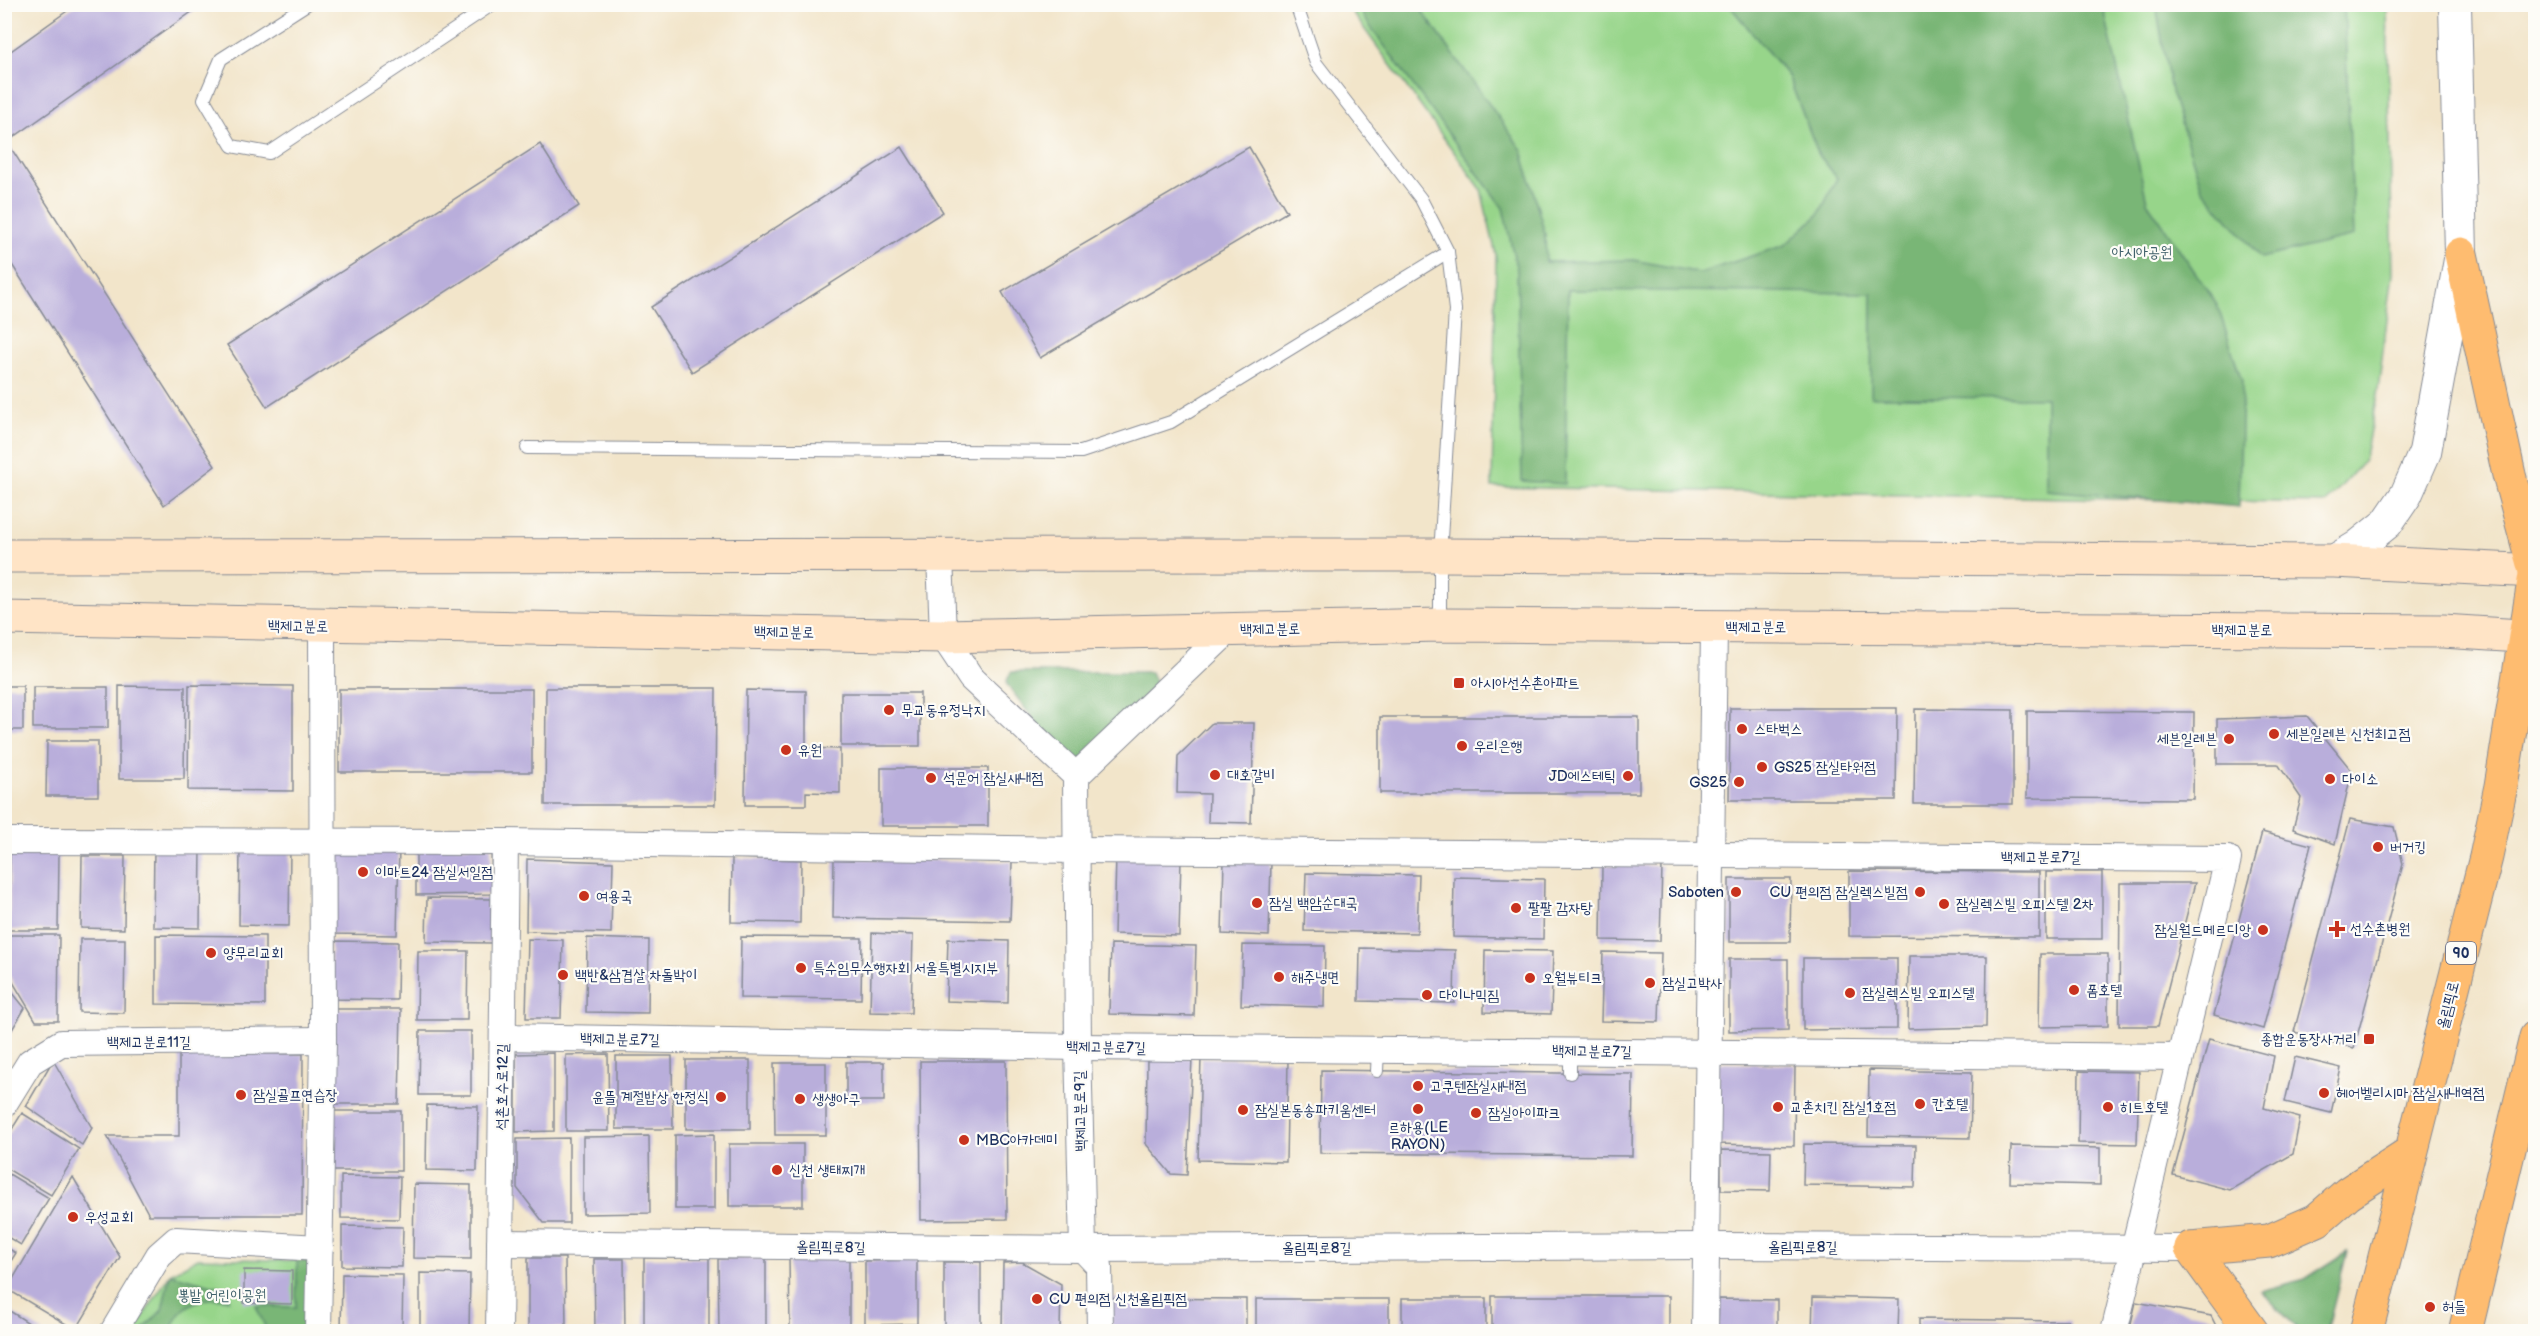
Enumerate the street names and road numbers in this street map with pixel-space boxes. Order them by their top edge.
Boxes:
street label: 백제고분로 [268,616,328,637]
street label: 백제고분로 [1726,618,1786,637]
street label: 백제고분로 [1240,619,1300,640]
street label: 백제고분로 [2212,621,2272,640]
street label: 백제고분로 [754,622,814,643]
street label: 백제고분로7길 [2001,848,2081,867]
road number: 90 [2446,942,2476,964]
street label: 올림픽로 [2433,979,2464,1031]
street label: 백제고분로7길 [580,1029,660,1050]
street label: 백제고분로11길 [107,1033,191,1052]
street label: 백제고분로7길 [1066,1037,1146,1058]
street label: 백제고분로7길 [1552,1041,1632,1062]
street label: 석촌호수로12길 [492,1043,513,1131]
street label: 백제고분로9길 [1070,1070,1091,1152]
street label: 올림픽로8길 [796,1237,866,1258]
street label: 올림픽로8길 [1768,1238,1838,1257]
street label: 올림픽로8길 [1282,1239,1352,1258]

